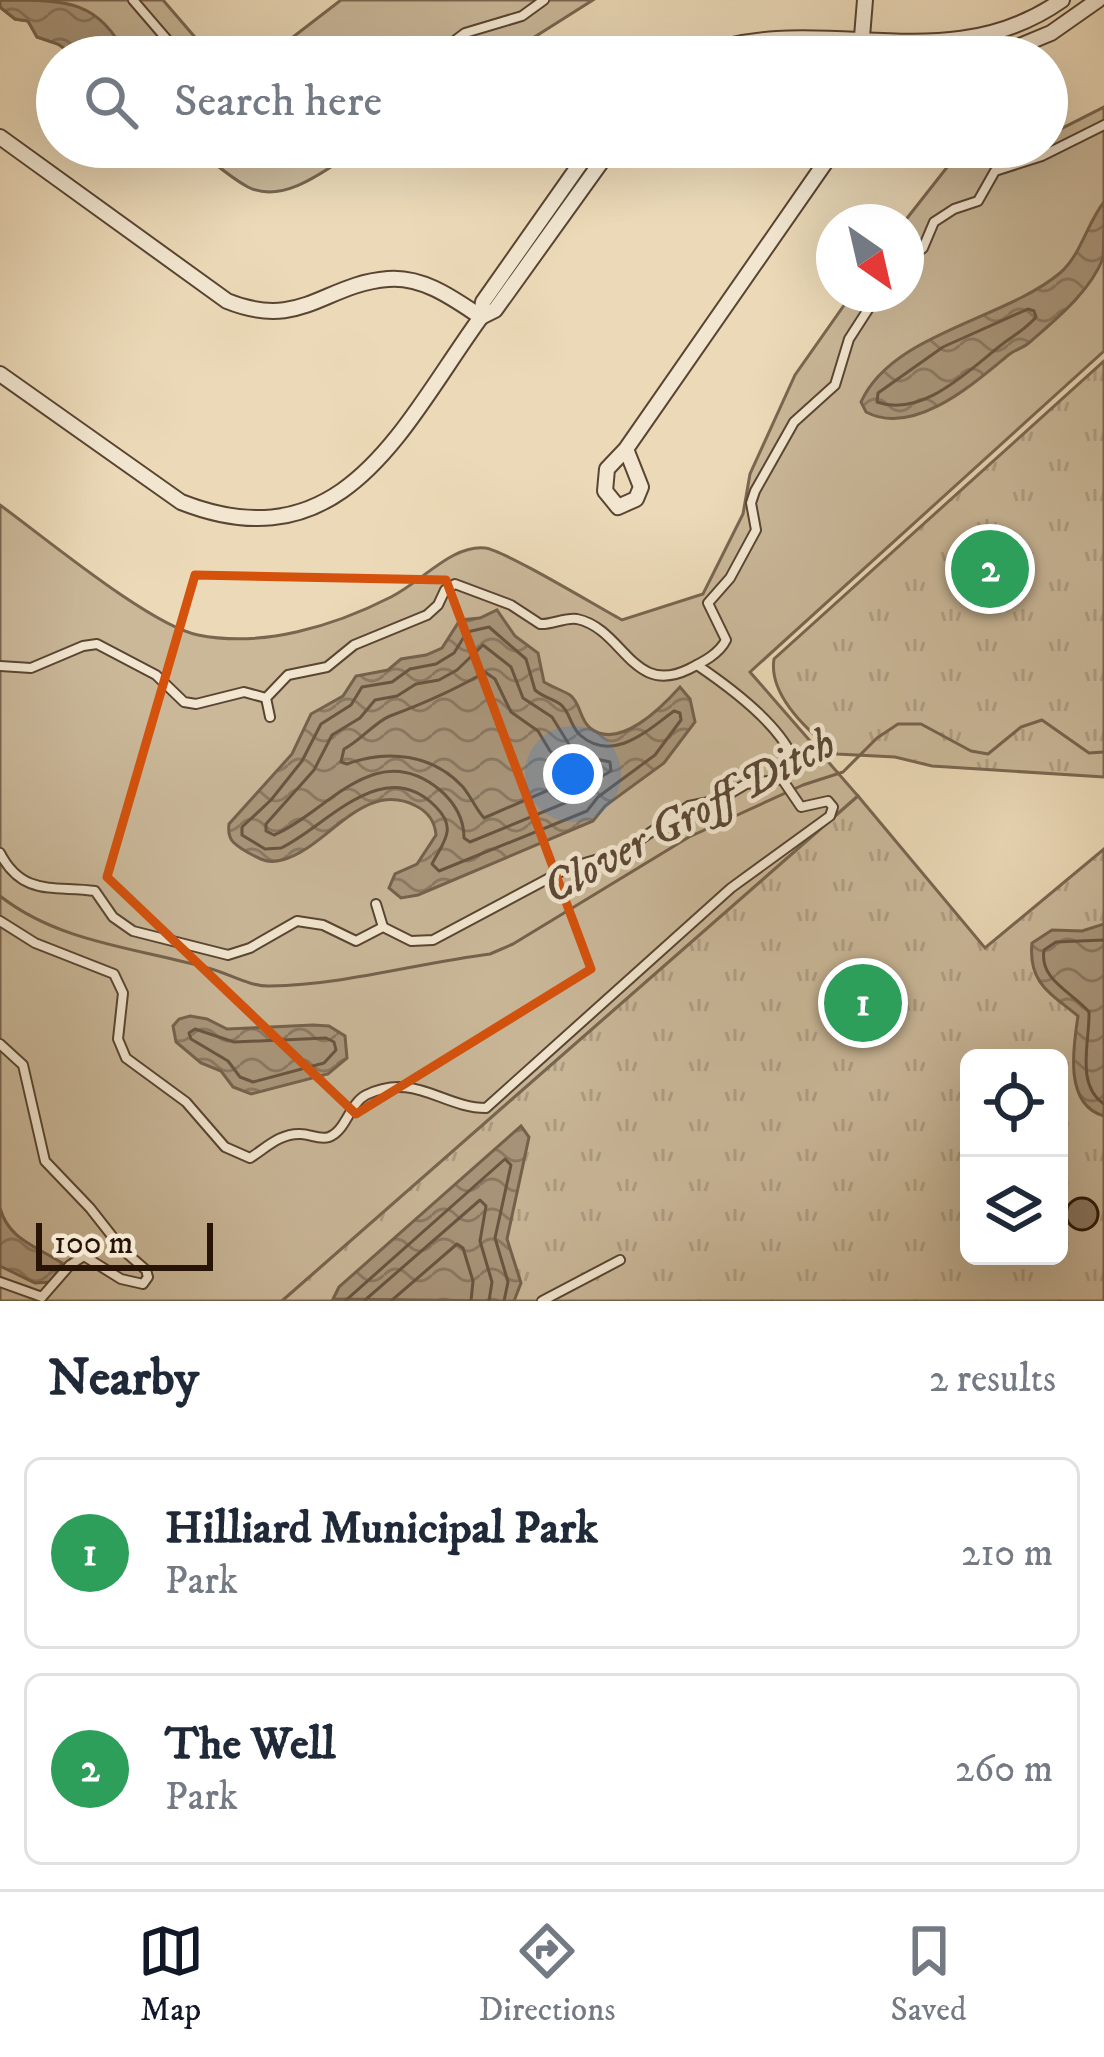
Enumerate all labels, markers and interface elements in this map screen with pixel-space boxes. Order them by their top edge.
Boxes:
search box [36,36,1068,168]
icon: search [78,69,144,135]
text: Search here [174,74,382,130]
north arrow [816,204,924,312]
pin: 2 [951,524,1029,614]
water label: Clover Groff Ditch [533,716,846,917]
your location [543,744,603,804]
pin: 1 [824,958,902,1048]
map controls [960,1049,1068,1265]
button: locate [960,1049,1068,1157]
button: layers [960,1157,1068,1265]
scale bar [36,1217,213,1270]
text: 100 m [54,1223,133,1264]
text: Nearby [48,1347,199,1411]
text: 2 results [929,1355,1056,1404]
text: Hilliard Municipal Park [165,1501,598,1557]
text: 1 [83,1529,97,1578]
text: 210 m [961,1529,1053,1578]
text: Park [165,1557,238,1606]
text: The Well [165,1717,336,1773]
text: 2 [80,1745,100,1794]
text: 260 m [955,1745,1053,1794]
text: Park [165,1773,238,1822]
tab: Map [138,1918,204,2031]
tab: Directions [479,1918,615,2031]
tab: Saved [891,1918,966,2031]

